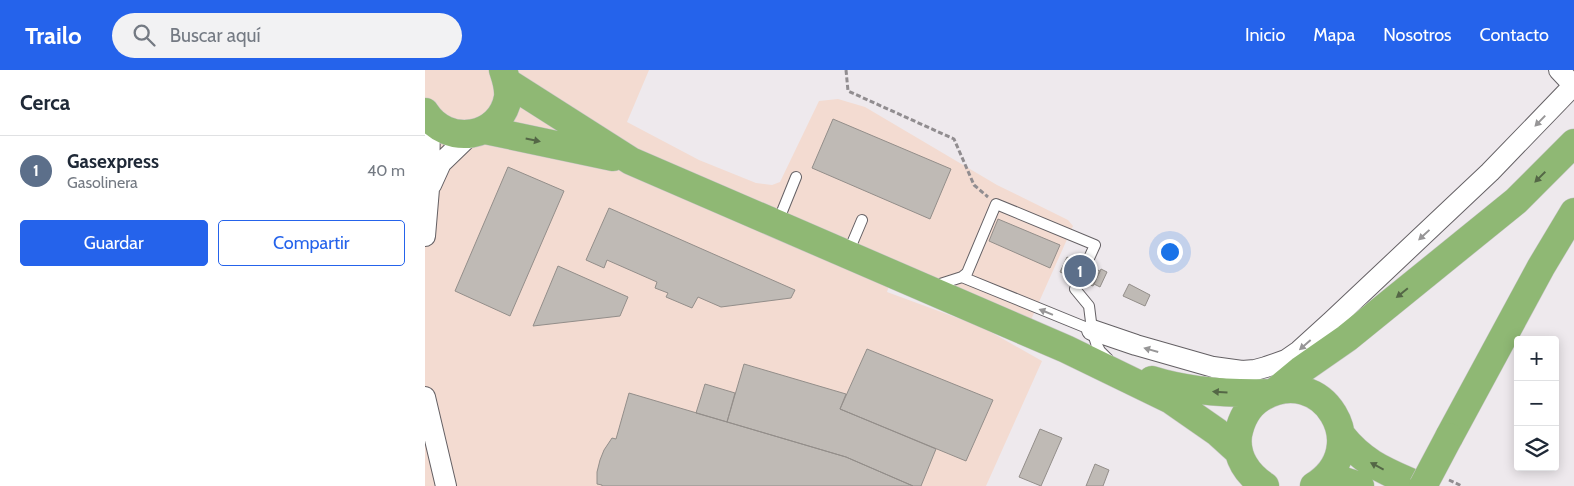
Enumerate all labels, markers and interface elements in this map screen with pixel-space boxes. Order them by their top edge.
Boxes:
search box [112,13,462,58]
text: Trailo [25,21,82,50]
icon: search [130,21,158,49]
text: Buscar aquí [170,24,260,47]
text: Inicio [1245,24,1285,46]
text: Mapa [1313,24,1355,46]
text: Nosotros [1383,24,1452,46]
text: Contacto [1480,24,1549,46]
text: Cerca [20,90,70,115]
one-way arrow [1534,115,1546,127]
one-way arrow [525,136,540,144]
text: Gasexpress [67,150,159,173]
text: 1 [33,161,39,180]
text: 40 m [367,161,405,180]
one-way arrow [1534,171,1546,183]
text: Gasolinera [67,173,138,192]
button: Guardar [20,220,208,266]
button: Compartir [218,220,405,266]
one-way arrow [1418,229,1430,241]
your location [1157,239,1183,265]
pin: 1 [1064,252,1096,290]
one-way arrow [1396,288,1409,299]
one-way arrow [1039,308,1053,316]
map controls [1514,336,1559,471]
button: + [1514,336,1559,381]
one-way arrow [1298,340,1311,351]
one-way arrow [1144,346,1159,354]
button: − [1514,381,1559,426]
one-way arrow [1212,388,1228,396]
button: layers [1514,426,1559,471]
one-way arrow [1369,462,1384,470]

